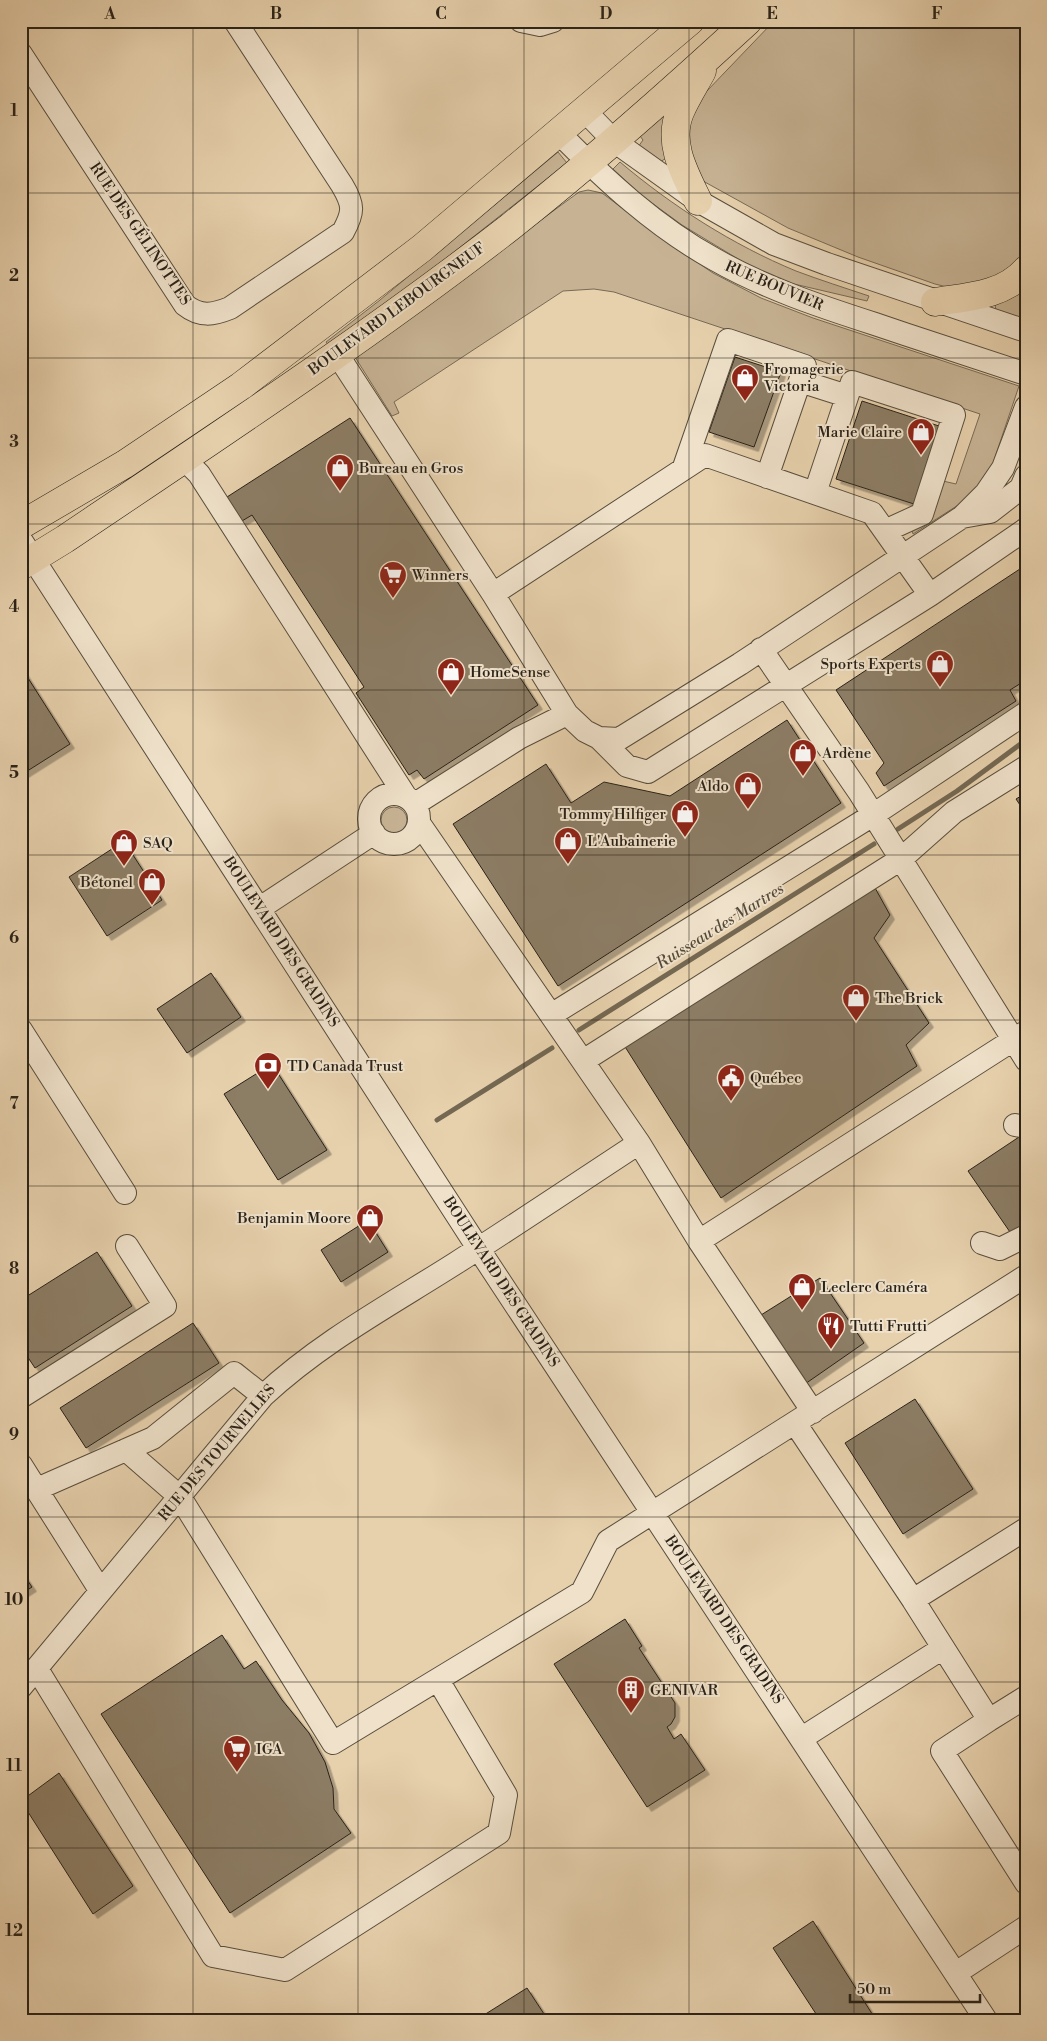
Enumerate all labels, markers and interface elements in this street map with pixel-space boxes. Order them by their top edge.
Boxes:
text: A [103,4,116,24]
text: B [270,4,282,24]
text: C [435,4,447,24]
text: D [600,4,613,24]
text: E [766,4,778,24]
text: F [931,4,943,24]
text: 1 [10,101,18,121]
street label: RUE DES GÉLINOTTES [85,158,196,309]
street label: BOULEVARD LEBOURGNEUF [304,238,489,380]
street label: RUE BOUVIER [722,257,827,315]
text: 2 [9,266,19,286]
place label: Fromagerie Victoria [763,360,844,396]
shop icon: Fromagerie Victoria [730,363,760,402]
shop icon: Marie Claire [906,417,936,456]
place label: Marie Claire [818,423,902,442]
text: 3 [9,432,19,452]
shop icon: Bureau en Gros [325,453,355,492]
place label: Bureau en Gros [358,459,463,478]
supermarket icon: Winners [378,560,408,599]
place label: Winners [411,566,469,585]
text: 4 [9,597,20,617]
shop icon: Sports Experts [925,649,955,688]
place label: Sports Experts [820,655,921,674]
shop icon: HomeSense [436,657,466,696]
place label: HomeSense [470,663,550,682]
shop icon: Ardène [788,738,818,777]
place label: Ardène [821,744,871,763]
text: 5 [9,763,19,783]
shop icon: Aldo [733,771,763,810]
place label: Aldo [696,777,729,796]
shop icon: Tommy Hilfiger [670,799,700,838]
place label: Tommy Hilfiger [560,805,667,824]
shop icon: L'Aubainerie [553,826,583,865]
shop icon: SAQ [109,828,139,867]
place label: L'Aubainerie [587,832,676,851]
place label: SAQ [143,834,173,853]
street label: BOULEVARD DES GRADINS [218,852,343,1031]
shop icon: Bétonel [137,867,167,906]
place label: Bétonel [79,873,134,892]
water label: Ruisseau des Martres [652,879,788,974]
text: 6 [9,928,19,948]
shop icon: The Brick [841,983,871,1022]
place label: The Brick [875,989,944,1008]
bank icon: TD Canada Trust [253,1051,283,1090]
place label: TD Canada Trust [287,1057,404,1076]
public building icon: Québec [716,1063,746,1102]
place label: Québec [750,1069,802,1088]
text: 7 [9,1094,19,1114]
street label: BOULEVARD DES GRADINS [438,1192,563,1371]
shop icon: Benjamin Moore [355,1203,385,1242]
place label: Benjamin Moore [236,1209,351,1228]
text: 8 [9,1259,19,1279]
shop icon: Leclerc Caméra [787,1272,817,1311]
place label: Leclerc Caméra [821,1278,928,1297]
restaurant icon: Tutti Frutti [816,1311,846,1350]
place label: Tutti Frutti [850,1317,927,1336]
street label: RUE DES TOURNELLES [154,1381,280,1525]
text: 9 [9,1425,19,1445]
street label: BOULEVARD DES GRADINS [660,1531,788,1708]
text: 10 [5,1590,23,1610]
building icon: GENIVAR [616,1675,646,1714]
place label: GENIVAR [650,1681,719,1700]
supermarket icon: IGA [222,1734,252,1773]
place label: IGA [256,1740,283,1759]
text: 11 [6,1756,22,1776]
text: 12 [5,1921,23,1941]
scale bar [850,1971,980,2003]
text: 50 m [857,1980,891,1999]

